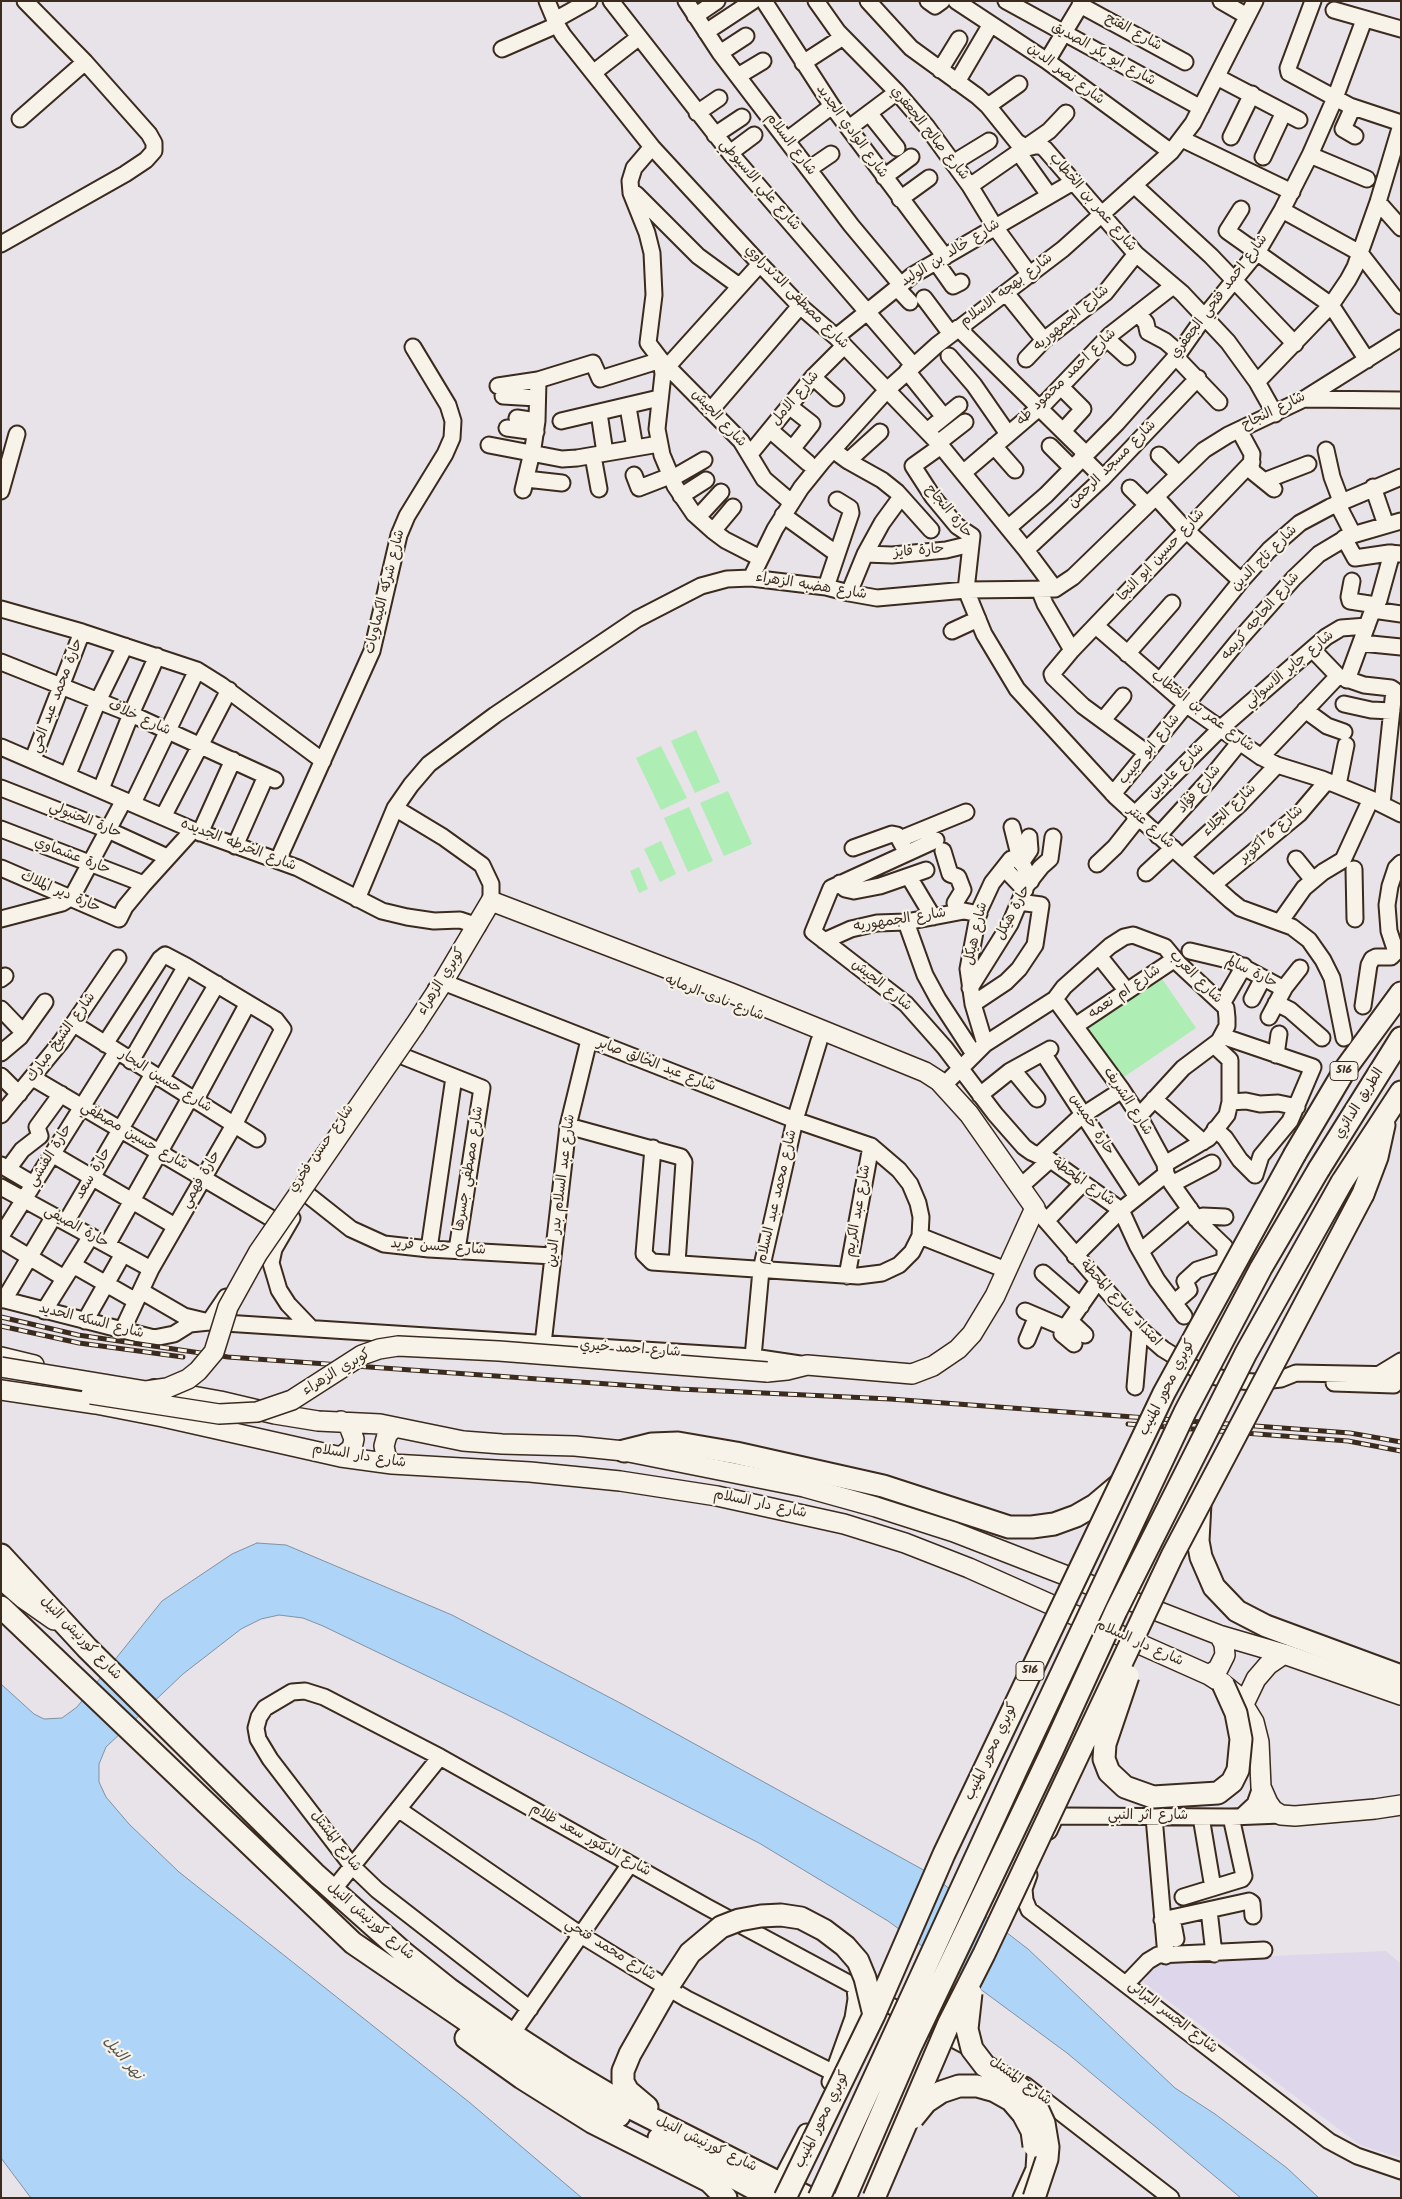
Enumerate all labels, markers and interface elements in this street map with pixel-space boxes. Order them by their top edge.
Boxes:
street label: شارع الفتح [1102,11,1164,55]
street label: شارع ابو بكر الصديق [1048,19,1158,91]
street label: شارع نصر الدين [1023,41,1107,109]
street label: شارع الوادي الجديد [811,82,891,182]
street label: شارع صالح الجعفري [886,84,972,184]
street label: شارع السلام [761,111,819,179]
street label: شارع علي الاسيوطي [715,137,803,235]
street label: شارع عمر بن الخطاب [1045,150,1139,256]
street label: شارع خالد بن الوليد [898,217,1004,291]
street label: شارع احمد فتحي الجعفري [1168,232,1272,362]
street label: شارع مصطفى الدندراوي [741,243,851,353]
street label: شارع بهجه الاسلام [957,251,1057,331]
street label: شارع الجمهوريه [1031,283,1113,355]
street label: شارع احمد محمود طه [1014,326,1120,430]
street label: شارع الامل [768,368,824,430]
street label: شارع الجيش [687,387,749,451]
street label: شارع النجاح [1239,389,1309,435]
street label: شارع مسجد الرحمن [1066,418,1160,512]
street label: حارة النجاح [921,482,975,542]
street label: شارع حسين ابو النجا [1115,506,1209,606]
street label: شارع تاج الدين [1229,523,1301,595]
street label: شارع شركه الكيماويات [362,528,410,656]
street label: حارة فايز [893,541,945,563]
street label: شارع الحاجه كريمه [1218,569,1304,665]
street label: شارع هضبه الزهراء [754,570,868,604]
street label: شارع جابر الاسواني [1242,628,1338,712]
street label: حارة محمد عبد الحي [28,636,88,756]
street label: شارع عمر بن الخطاب [1147,668,1257,756]
street label: شارع خلاف [105,698,173,740]
street label: شارع ابو حبيب [1116,711,1184,789]
street label: شارع عابدين [1146,741,1208,803]
street label: شارع فؤاد [1175,762,1225,818]
street label: شارع الجلاء [1199,781,1261,841]
street label: حارة الحنبولي [47,799,123,843]
street label: شارع عنتر [1123,803,1177,853]
street label: شارع 6 أكتوبر [1237,803,1307,867]
street label: شارع الخرطه الجديده [178,816,298,876]
street label: حارة عشماوي [32,835,112,879]
street label: حارة دير الملاك [18,869,102,917]
street label: حارة هيكل [993,883,1035,943]
street label: شارع هيكل [962,901,992,967]
street label: شارع الجمهوريه [853,905,947,937]
street label: كوبري الزهراء [415,945,469,1019]
street label: شارع العرب [1165,948,1225,1008]
street label: حارة سالم [1222,953,1280,993]
street label: شارع الجيش [847,957,915,1015]
street label: شارع ام نعمه [1086,963,1164,1023]
street label: شارع نادى الرمايه [662,972,766,1026]
street label: شارع الشيخ مبارك [24,990,100,1086]
street label: شارع عبد الخالق صابر [594,1036,718,1096]
street label: شارع حسين البحار [116,1047,214,1117]
road number: 516 [1330,1062,1358,1080]
street label: شارع الشريف [1099,1065,1155,1139]
street label: الطريق الدائري [1332,1066,1388,1142]
street label: حارة خميس [1065,1091,1117,1159]
street label: شارع حسين مصطفي [77,1099,191,1175]
street label: شارع حسن فخري [285,1102,359,1196]
street label: شارع مصطفي جسرها [452,1105,488,1233]
street label: شارع عبد السلام بدر الدين [544,1114,580,1268]
street label: حارة الفنشي [25,1122,77,1190]
street label: شارع محمد عبد السلام [754,1128,802,1266]
street label: حارة سعد [72,1145,116,1203]
street label: حارة فهمي [179,1148,225,1212]
street label: شارع المحطة [1048,1155,1118,1211]
street label: شارع عبد الكريم [843,1163,875,1259]
street label: حارة الصيفى [41,1203,111,1253]
street label: شارع حسن فريد [390,1236,486,1260]
street label: امتداد شارع المحطة [1076,1258,1164,1350]
street label: شارع السكه الحديد [37,1301,145,1343]
street label: كوبري محور المنيب [1136,1337,1200,1439]
street label: شارع احمد خيري [579,1338,681,1362]
street label: كوبري الزهراء [300,1346,374,1400]
street label: شارع دار السلام [311,1441,407,1473]
street label: شارع دار السلام [712,1487,808,1523]
street label: شارع كورنيش النيل [36,1594,124,1684]
street label: شارع دار السلام [1092,1617,1186,1671]
road number: 516 [1016,1662,1044,1680]
street label: كوبري محور المنيب [962,1700,1022,1804]
street label: شارع الدكتور سعد ظلام [527,1801,653,1881]
street label: شارع المشتل [306,1808,364,1876]
street label: شارع اثر النبي [1108,1809,1188,1825]
street label: شارع كورنيش النيل [323,1880,417,1964]
street label: شارع محمد فتحي [561,1916,659,1986]
street label: شارع الجسر البرانى [1124,1978,1220,2058]
water label: نهر النيل [98,2034,146,2084]
street label: شارع المشتل [986,2054,1054,2110]
street label: كوبري محور المنيب [792,2069,854,2171]
street label: شارع كورنيش النيل [653,2113,759,2177]

